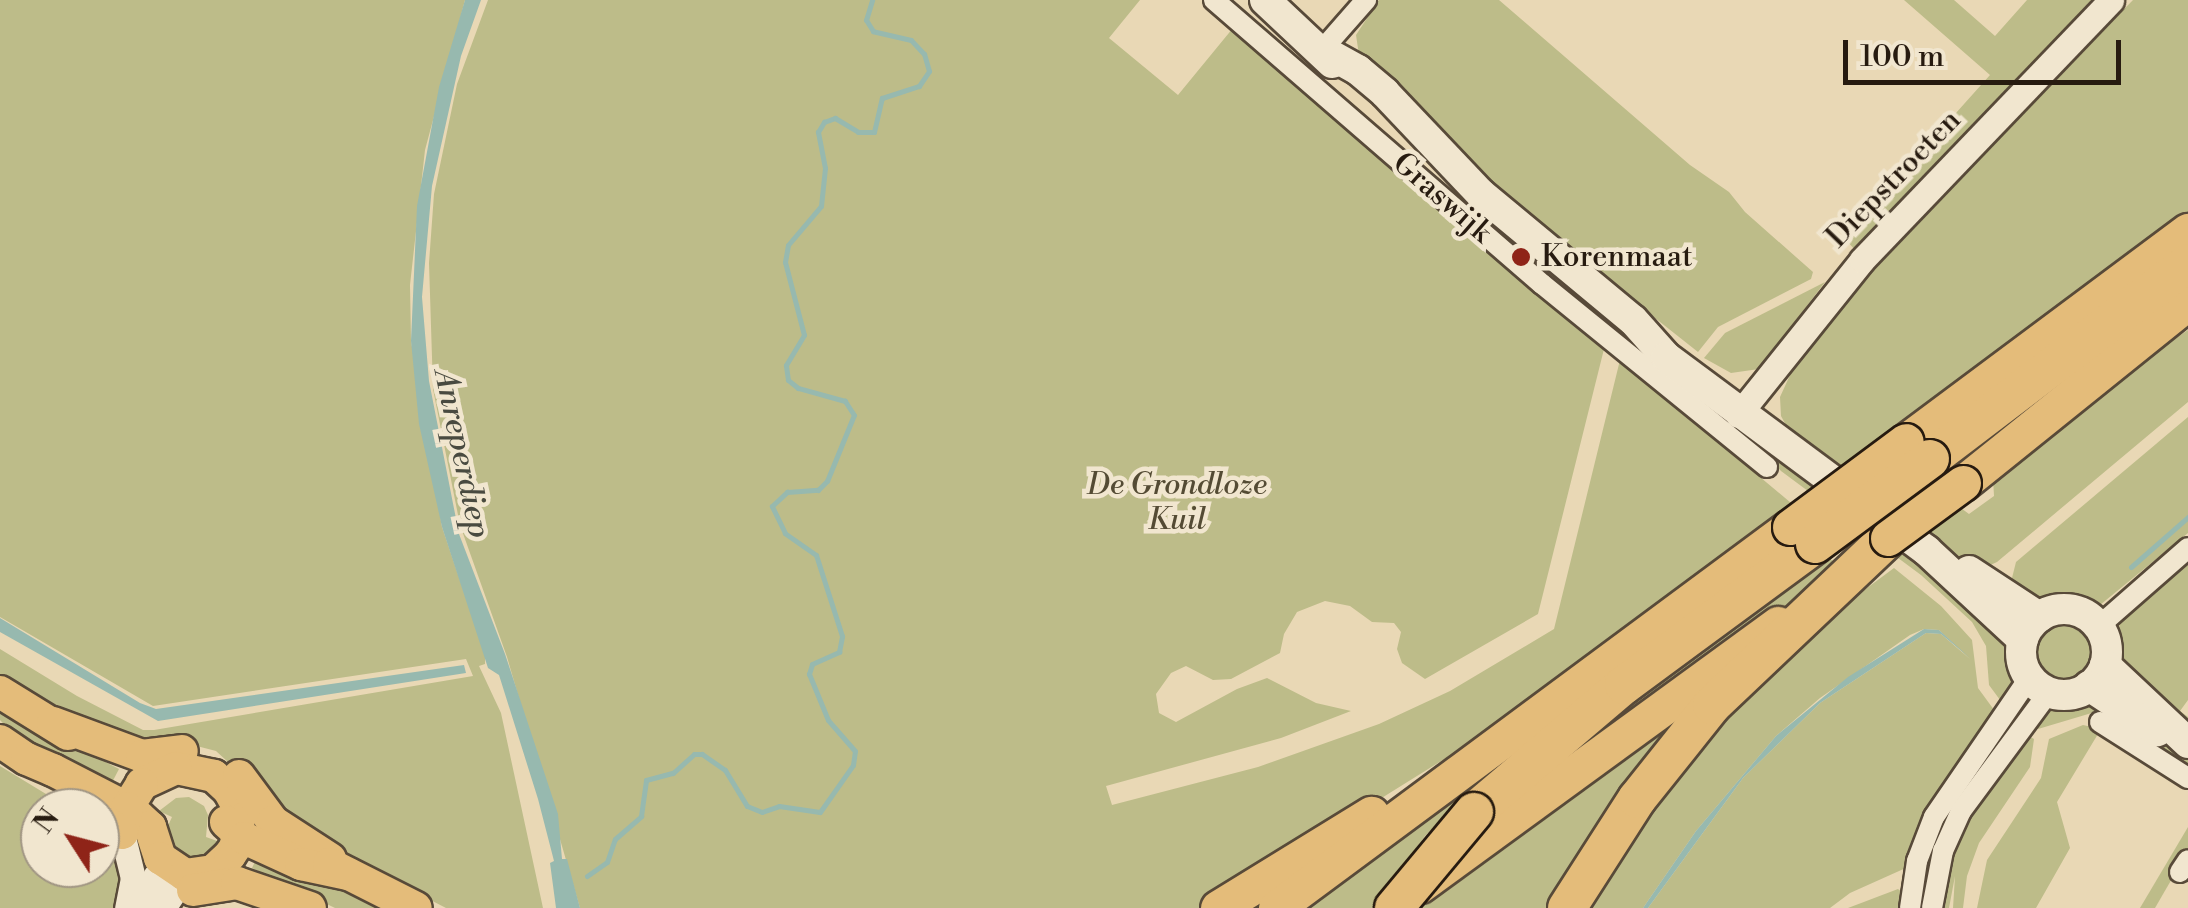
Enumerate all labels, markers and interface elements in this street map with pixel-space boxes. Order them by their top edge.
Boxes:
scale bar [1848,20,2126,82]
text: 100 m [1860,38,1944,76]
street label: Diepstroeten [1819,103,1969,255]
street label: Graswijk [1385,145,1499,251]
place label: Korenmaat [1541,239,1692,275]
marker: Korenmaat [1510,246,1532,268]
water label: Anreperdiep [425,366,499,542]
park label: De Grondloze Kuil [1087,467,1267,538]
north arrow [20,788,120,888]
text: N [26,802,68,840]

